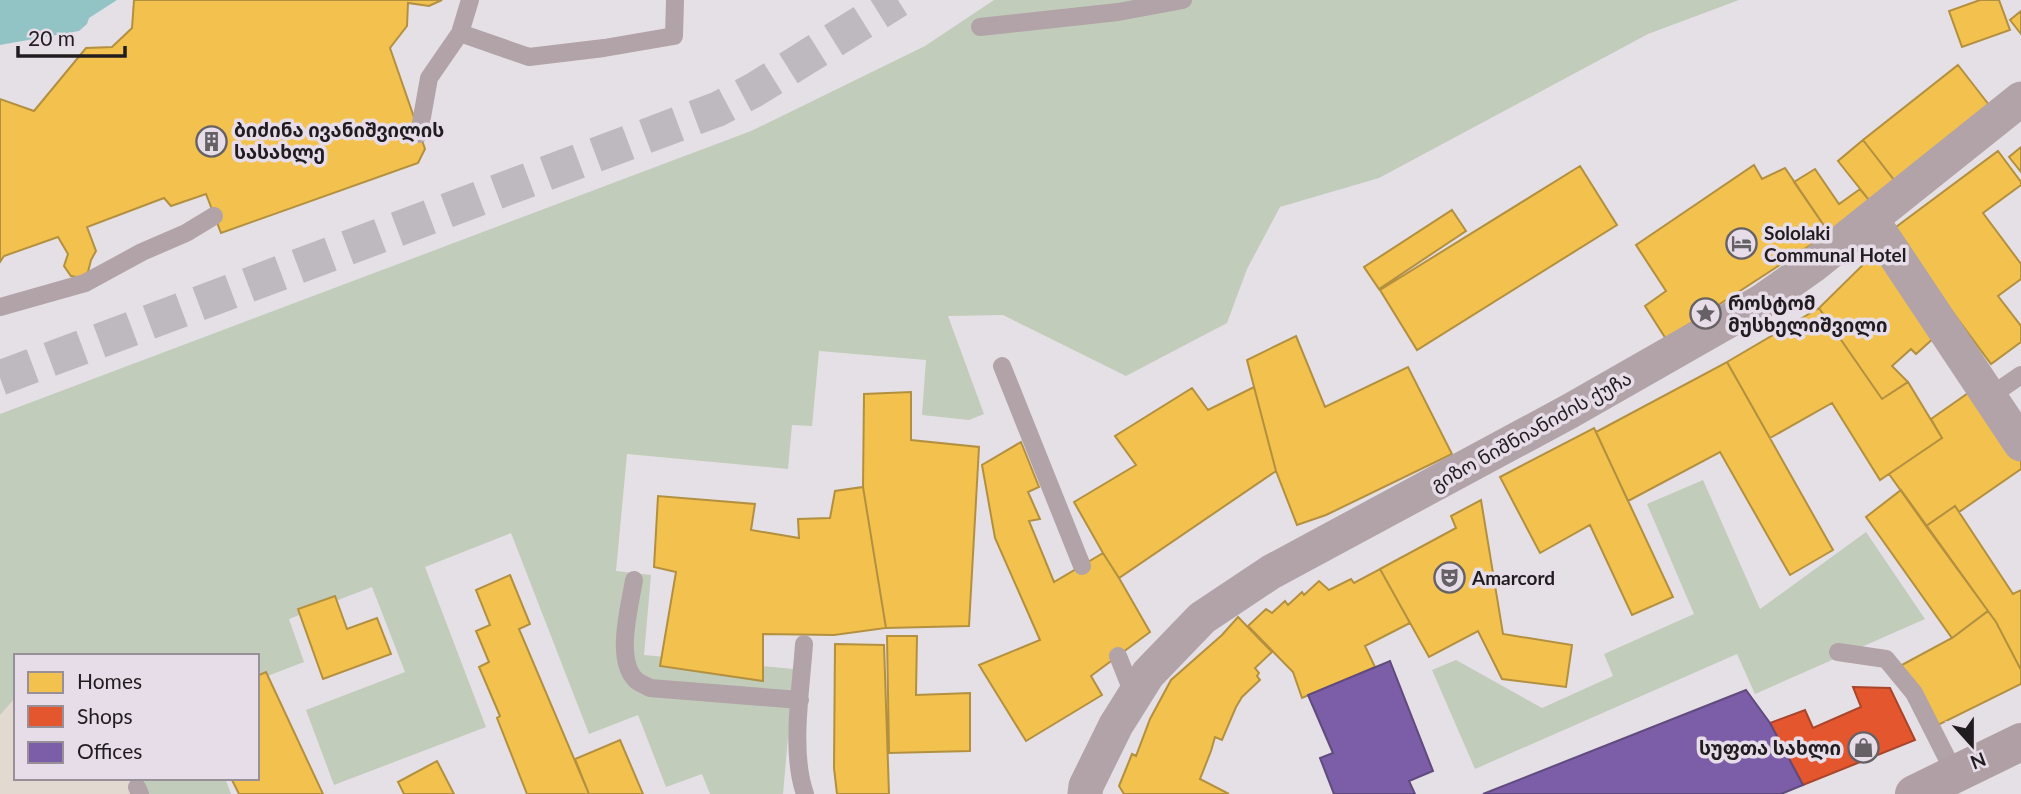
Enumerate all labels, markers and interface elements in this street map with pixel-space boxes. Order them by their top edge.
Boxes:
scale bar [18,14,124,58]
text: 20 m [28,25,75,50]
place label: ბიძინა ივანიშვილის სასახლე [234,118,444,164]
building icon: ბიძინა ივანიშვილის სასახლე [194,124,228,158]
place label: Sololaki Communal Hotel [1764,221,1906,266]
hotel icon: Sololaki Communal Hotel [1724,227,1758,261]
place label: როსტომ მუსხელიშვილი [1728,291,1887,337]
place icon: როსტომ მუსხელიშვილი [1688,297,1722,331]
street label: გიზო ნიშნიანიძის ქუჩა [1426,366,1636,496]
theatre icon: Amarcord [1432,561,1466,595]
place label: Amarcord [1471,566,1555,589]
legend [14,654,259,780]
text: Homes [77,668,142,693]
text: Shops [77,703,133,728]
north arrow [1937,710,2007,780]
shop icon: სუფთა სახლი [1847,731,1881,765]
place label: სუფთა სახლი [1699,736,1841,760]
text: Offices [77,738,142,763]
text: N [1967,748,1989,775]

